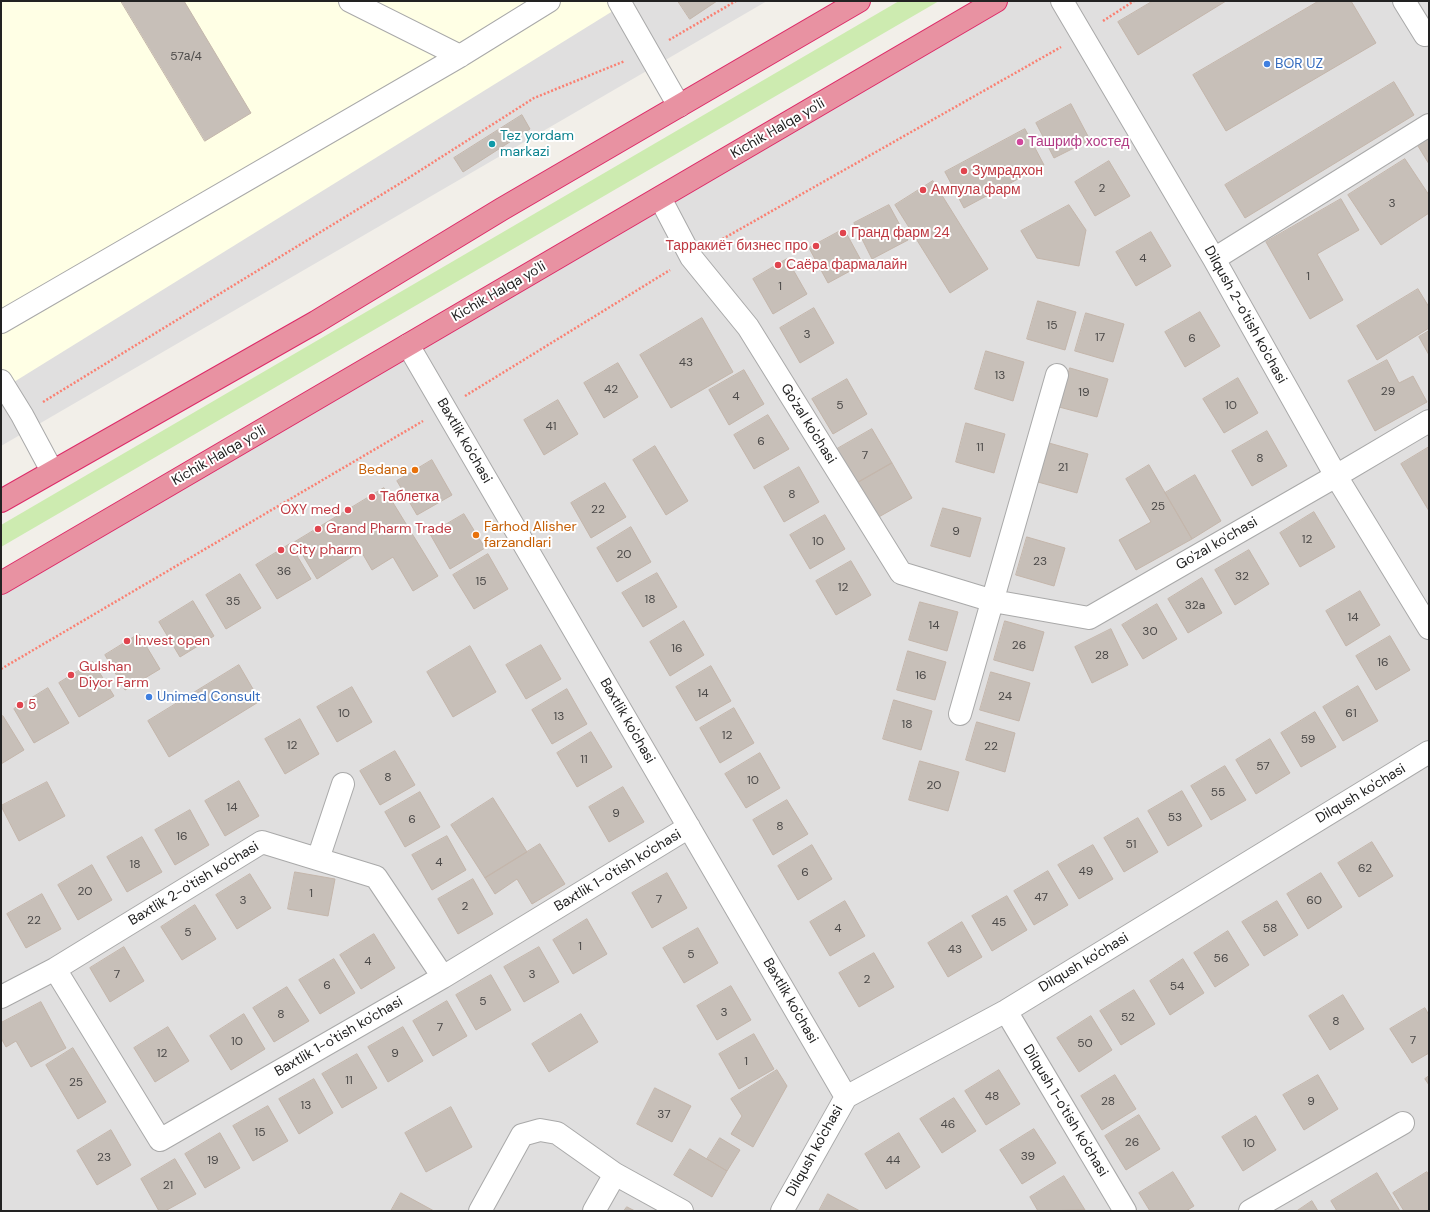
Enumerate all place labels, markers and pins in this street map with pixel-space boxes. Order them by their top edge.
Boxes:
place label: BOR UZ [1275,56,1323,72]
marker: BOR UZ [1262,59,1272,69]
place label: Tez yordam markazi [500,128,574,160]
place label: Ташриф хостед [1028,134,1129,150]
marker: Ташриф хостед [1015,137,1025,147]
marker: Tez yordam markazi [487,139,497,149]
place label: Зумрадхон [972,163,1043,179]
marker: Зумрадхон [959,166,969,176]
place label: Ампула фарм [931,182,1021,198]
marker: Ампула фарм [918,185,928,195]
place label: Гранд фарм 24 [851,225,950,241]
marker: Гранд фарм 24 [838,228,848,238]
place label: Тарракиёт бизнес про [665,238,808,254]
marker: Тарракиёт бизнес про [811,241,821,251]
place label: Саёра фармалайн [786,257,907,273]
marker: Саёра фармалайн [773,260,783,270]
place label: Bedana [359,462,407,478]
marker: Bedana [410,465,420,475]
place label: Таблетка [380,489,439,505]
marker: Таблетка [367,492,377,502]
place label: OXY med [280,502,340,518]
marker: OXY med [343,505,353,515]
place label: Farhod Alisher farzandlari [484,519,577,552]
place label: Grand Pharm Trade [326,521,452,537]
marker: Grand Pharm Trade [313,524,323,534]
marker: Farhod Alisher farzandlari [471,530,481,540]
place label: City pharm [289,542,361,558]
marker: City pharm [276,545,286,555]
place label: Invest open [135,633,210,649]
marker: Invest open [122,636,132,646]
place label: Gulshan Diyor Farm [79,659,149,692]
marker: Gulshan Diyor Farm [66,670,76,680]
place label: Unimed Consult [157,689,261,705]
marker: Unimed Consult [144,692,154,702]
place label: 5 [28,697,37,713]
marker: 5 [15,700,25,710]

